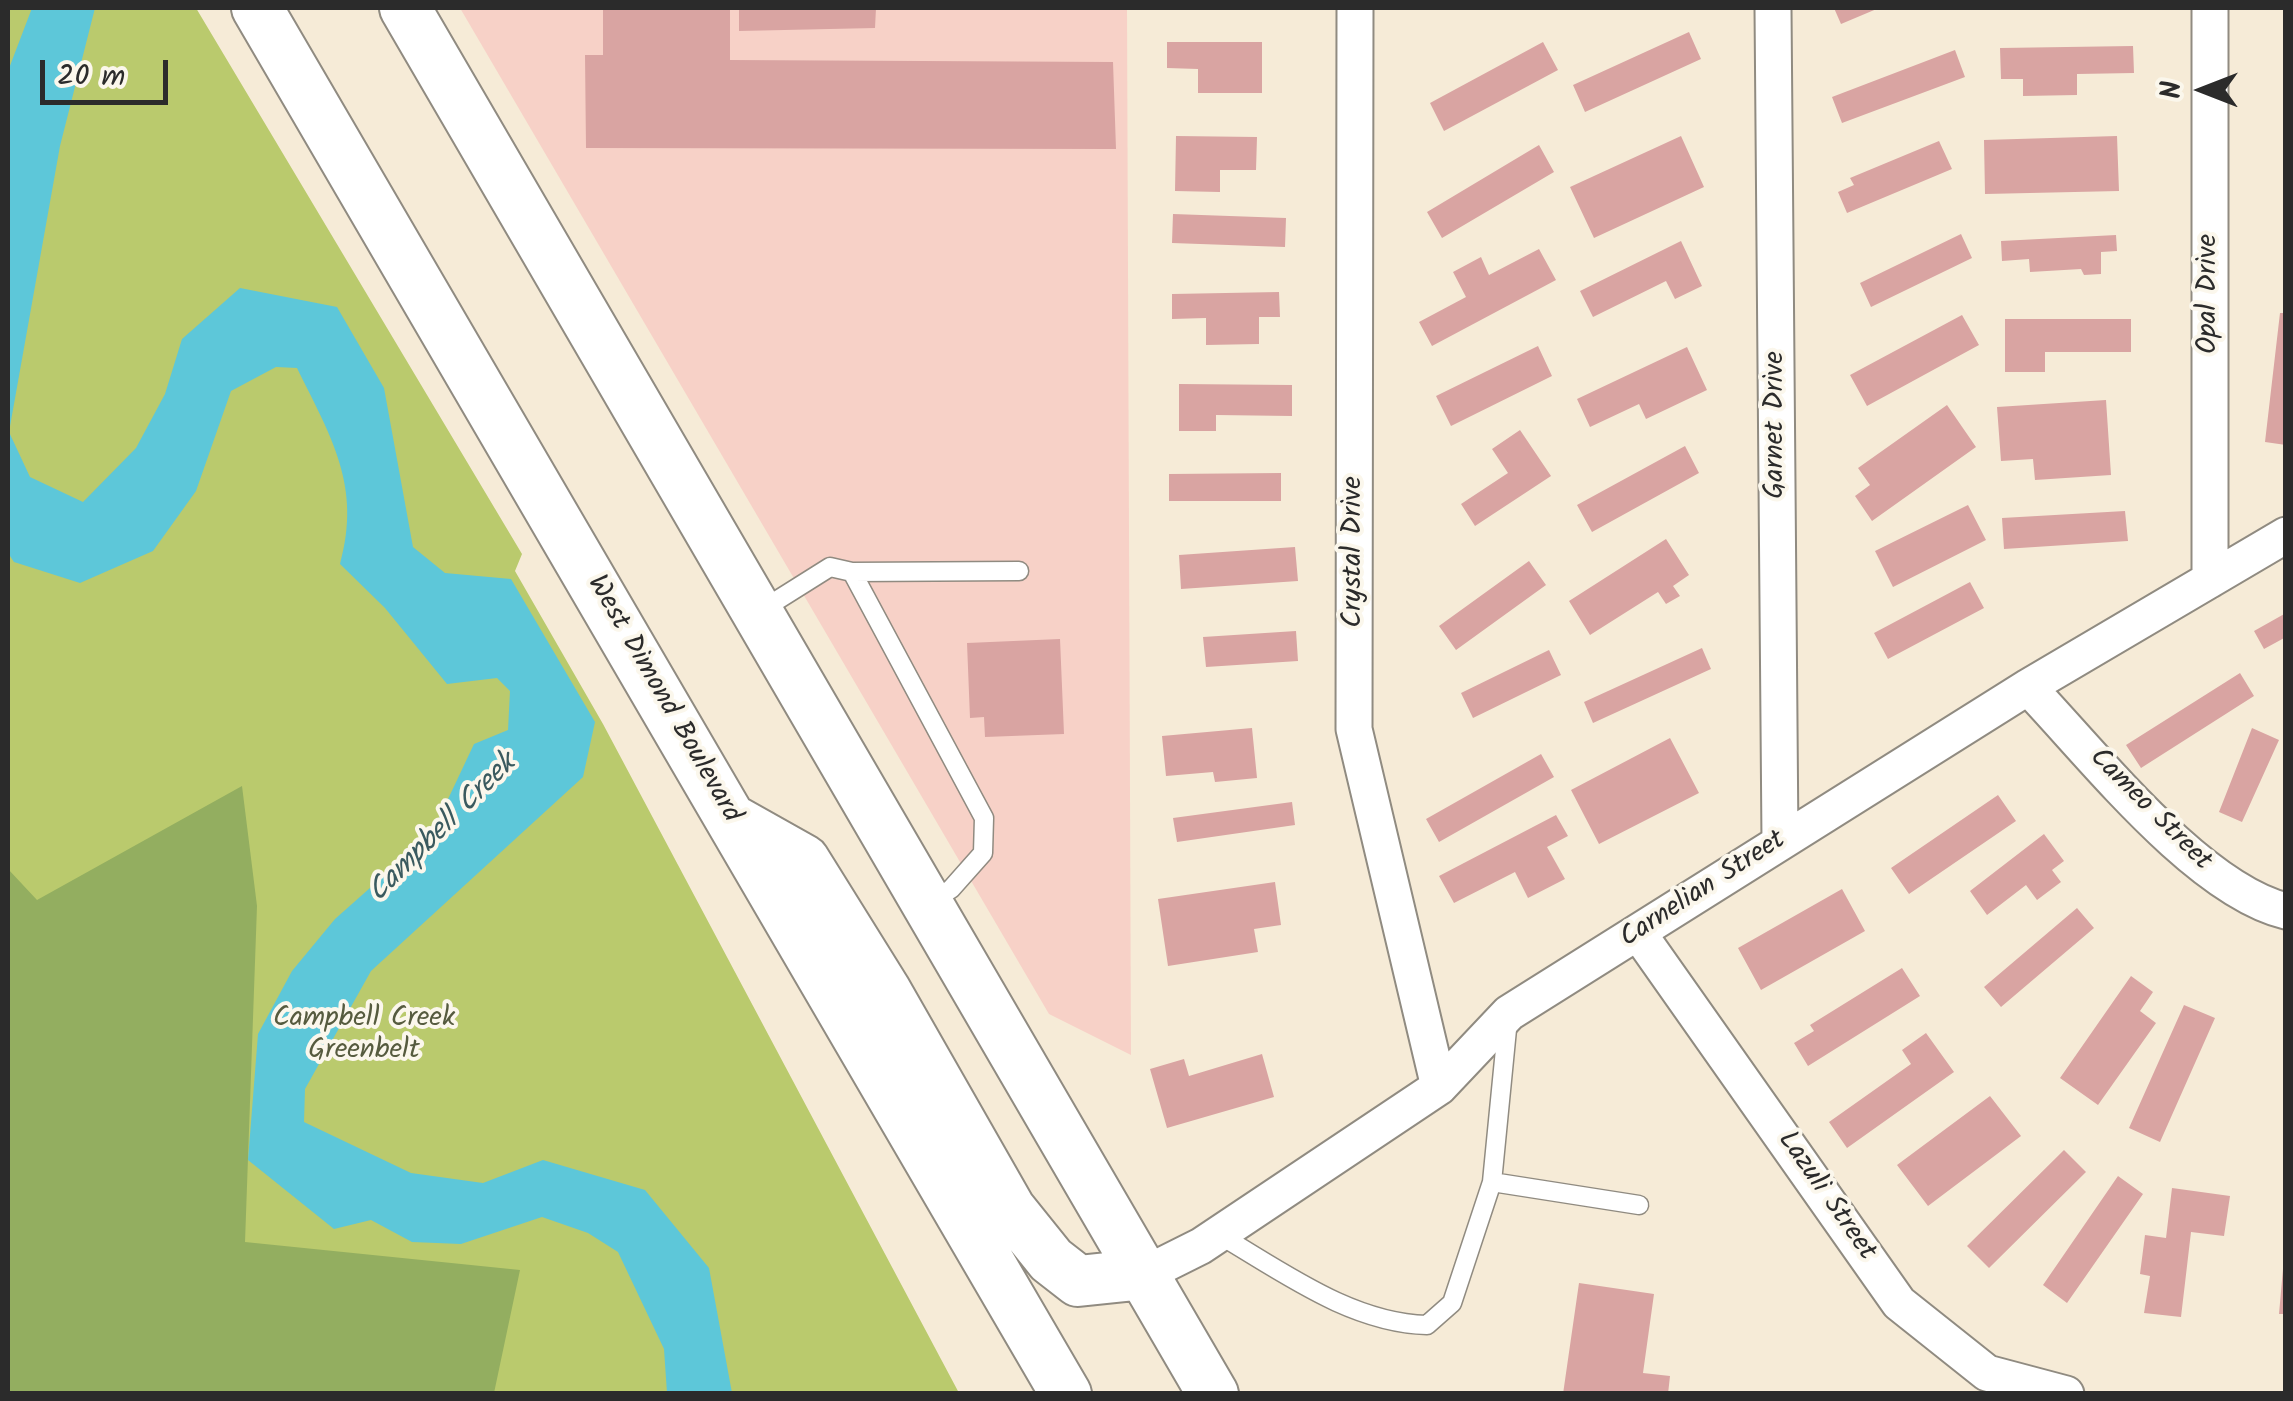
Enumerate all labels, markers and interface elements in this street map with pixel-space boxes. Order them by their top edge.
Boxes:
scale bar [45,40,172,102]
north arrow [2153,40,2253,140]
text: 20 m [57,53,125,101]
text: N [2150,81,2195,99]
street label: Opal Drive [2193,234,2227,354]
street label: Garnet Drive [1760,351,1794,499]
street label: Crystal Drive [1338,476,1372,628]
street label: West Dimond Boulevard [577,570,747,830]
street label: Cameo Street [2081,743,2217,879]
water label: Campbell Creek [362,748,526,912]
street label: Carnelian Street [1615,825,1793,957]
park label: Campbell Creek Greenbelt [273,1003,455,1069]
street label: Lazuli Street [1768,1126,1882,1268]

